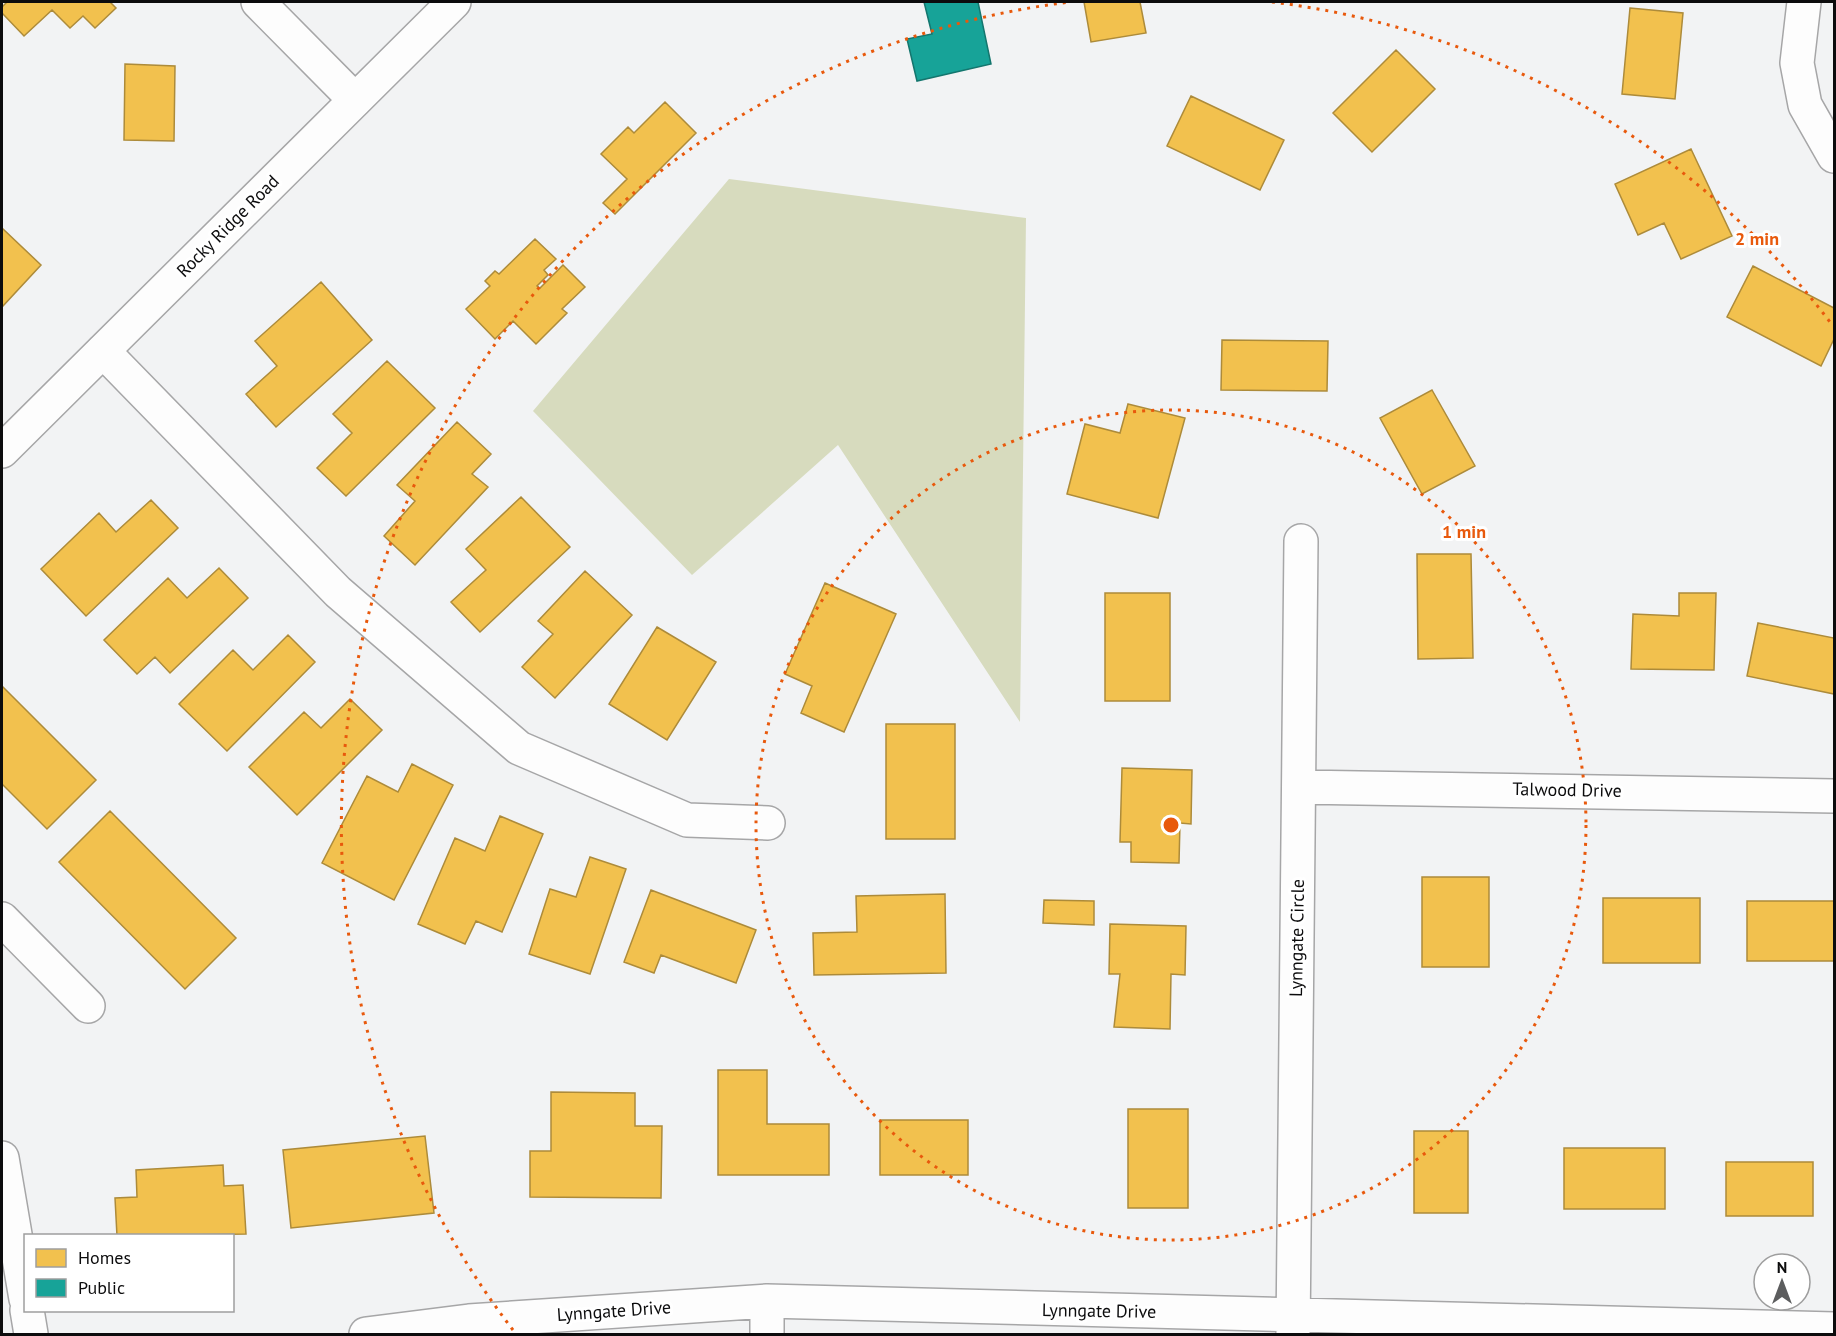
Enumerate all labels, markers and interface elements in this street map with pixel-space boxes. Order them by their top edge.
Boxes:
street label: Rocky Ridge Road [172,170,284,282]
text: 2 min [1735,227,1779,250]
text: 1 min [1442,520,1486,543]
street label: Talwood Drive [1512,777,1622,802]
centre of rings [1161,815,1181,835]
street label: Lynngate Circle [1284,879,1309,997]
legend [24,1234,234,1312]
text: Homes [78,1246,131,1269]
north arrow [1752,1252,1812,1312]
text: N [1777,1257,1787,1277]
text: Public [78,1276,125,1299]
street label: Lynngate Drive [556,1295,672,1326]
street label: Lynngate Drive [1042,1298,1156,1323]

